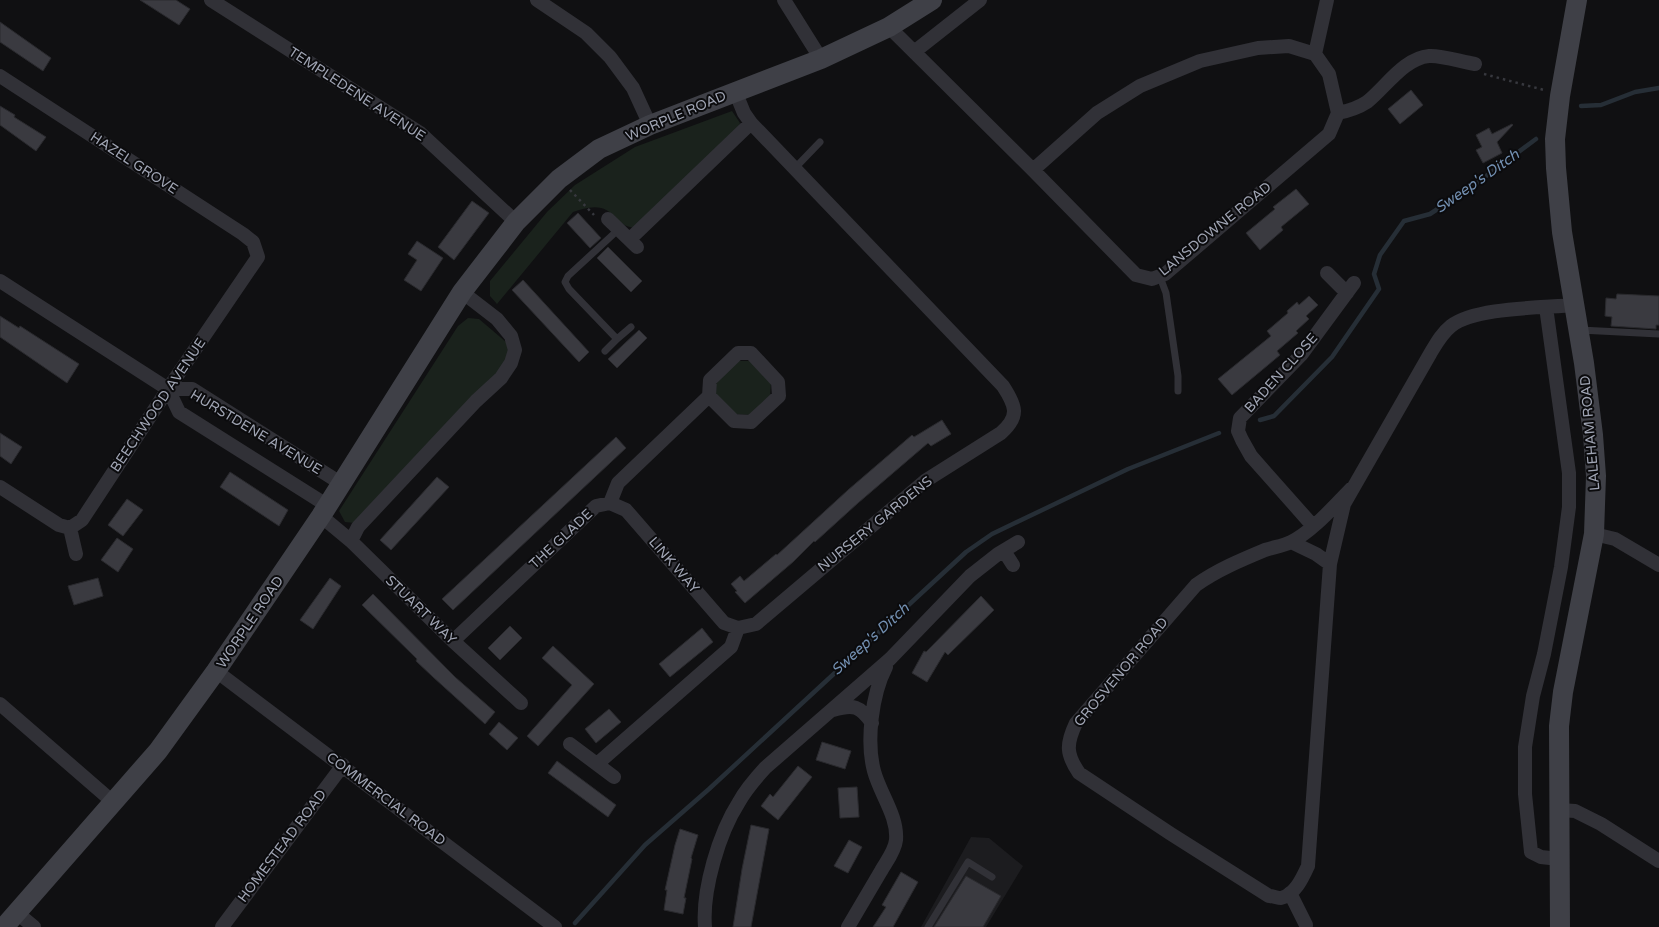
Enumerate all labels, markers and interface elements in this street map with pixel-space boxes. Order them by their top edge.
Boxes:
street label: TEMPLEDENE AVENUE [285,43,429,145]
street label: WORPLE ROAD [623,87,729,145]
street label: HAZEL GROVE [87,128,181,198]
water label: Sweep's Ditch [1431,145,1523,217]
street label: LANSDOWNE ROAD [1155,178,1275,280]
street label: BADEN CLOSE [1241,330,1321,416]
street label: BEECHWOOD AVENUE [107,335,209,475]
street label: LALEHAM ROAD [1576,375,1604,491]
street label: HURSTDENE AVENUE [187,386,325,478]
street label: NURSERY GARDENS [814,472,936,575]
street label: THE GLADE [526,505,596,572]
street label: LINK WAY [645,533,703,597]
street label: STUART WAY [382,572,460,648]
street label: WORPLE ROAD [213,573,287,671]
water label: Sweep's Ditch [827,599,913,679]
street label: GROSVENOR ROAD [1070,614,1172,730]
street label: COMMERCIAL ROAD [323,749,449,849]
street label: HOMESTEAD ROAD [234,786,330,906]

